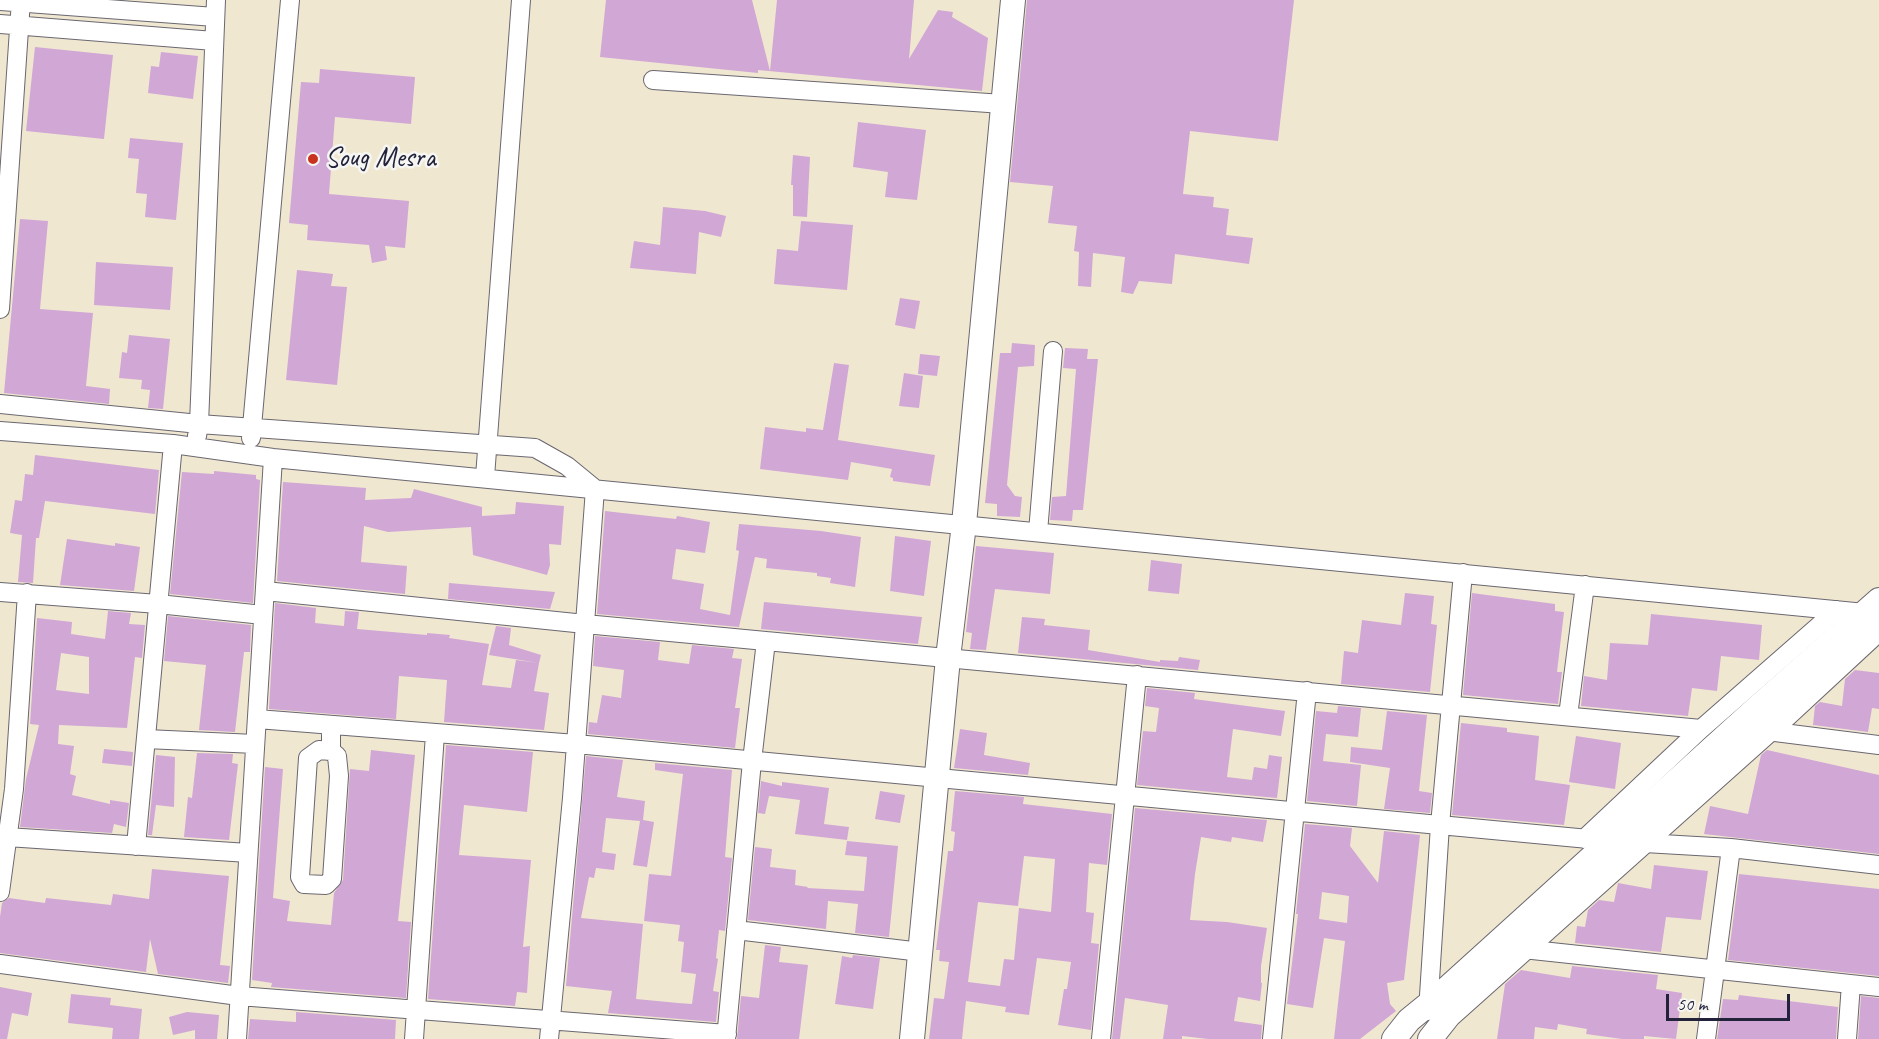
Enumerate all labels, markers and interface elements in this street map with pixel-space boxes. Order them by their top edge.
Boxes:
place label: Soug Mesra [325,142,435,176]
marker: Soug Mesra [306,152,320,166]
scale bar [1669,982,1794,1020]
text: 50 m [1677,993,1708,1015]

